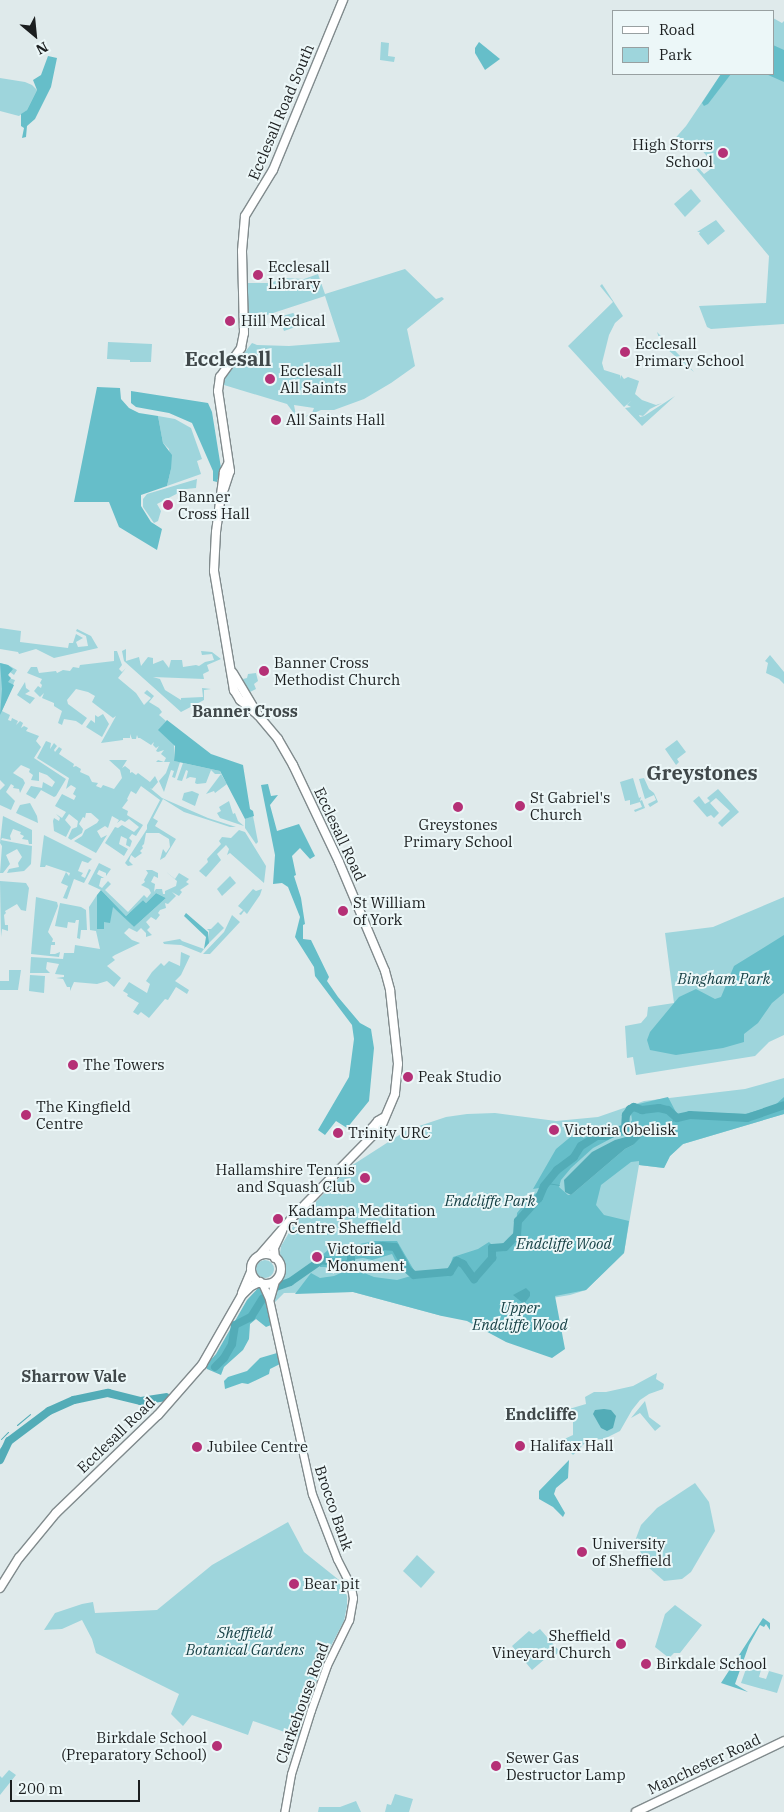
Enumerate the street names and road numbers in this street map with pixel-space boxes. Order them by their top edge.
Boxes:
street label: Ecclesall Road South [244,41,318,183]
street label: Ecclesall Road [310,784,370,884]
street label: Ecclesall Road [73,1393,159,1477]
street label: Brocco Bank [311,1463,357,1553]
street label: Clarkehouse Road [272,1640,332,1766]
street label: Manchester Road [645,1730,763,1798]

